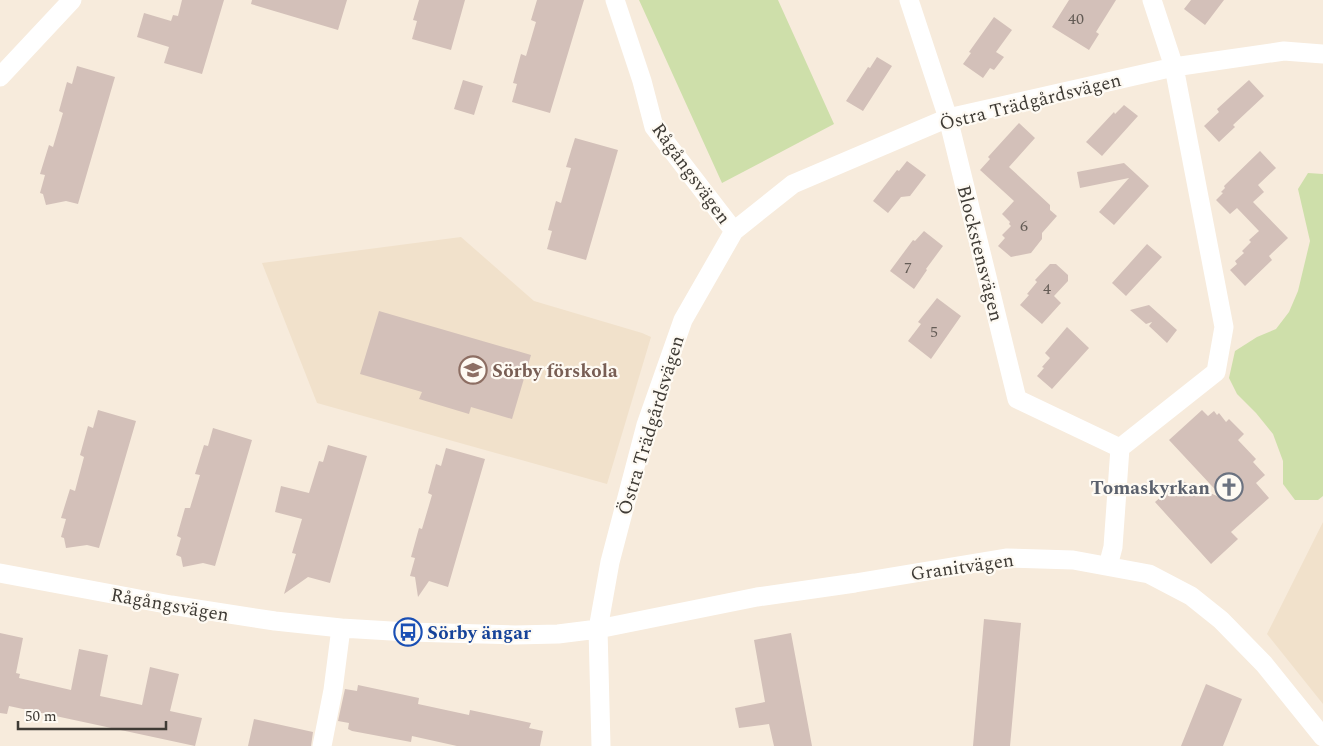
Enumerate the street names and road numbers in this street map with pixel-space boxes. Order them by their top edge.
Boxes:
street label: Östra Trädgårdsvägen [936,66,1124,139]
street label: Rågångsvägen [644,117,738,231]
street label: Blockstensvägen [949,182,1010,325]
street label: Östra Trädgårdsvägen [610,332,693,519]
street label: Granitvägen [909,546,1016,589]
street label: Rågångsvägen [108,581,231,630]

